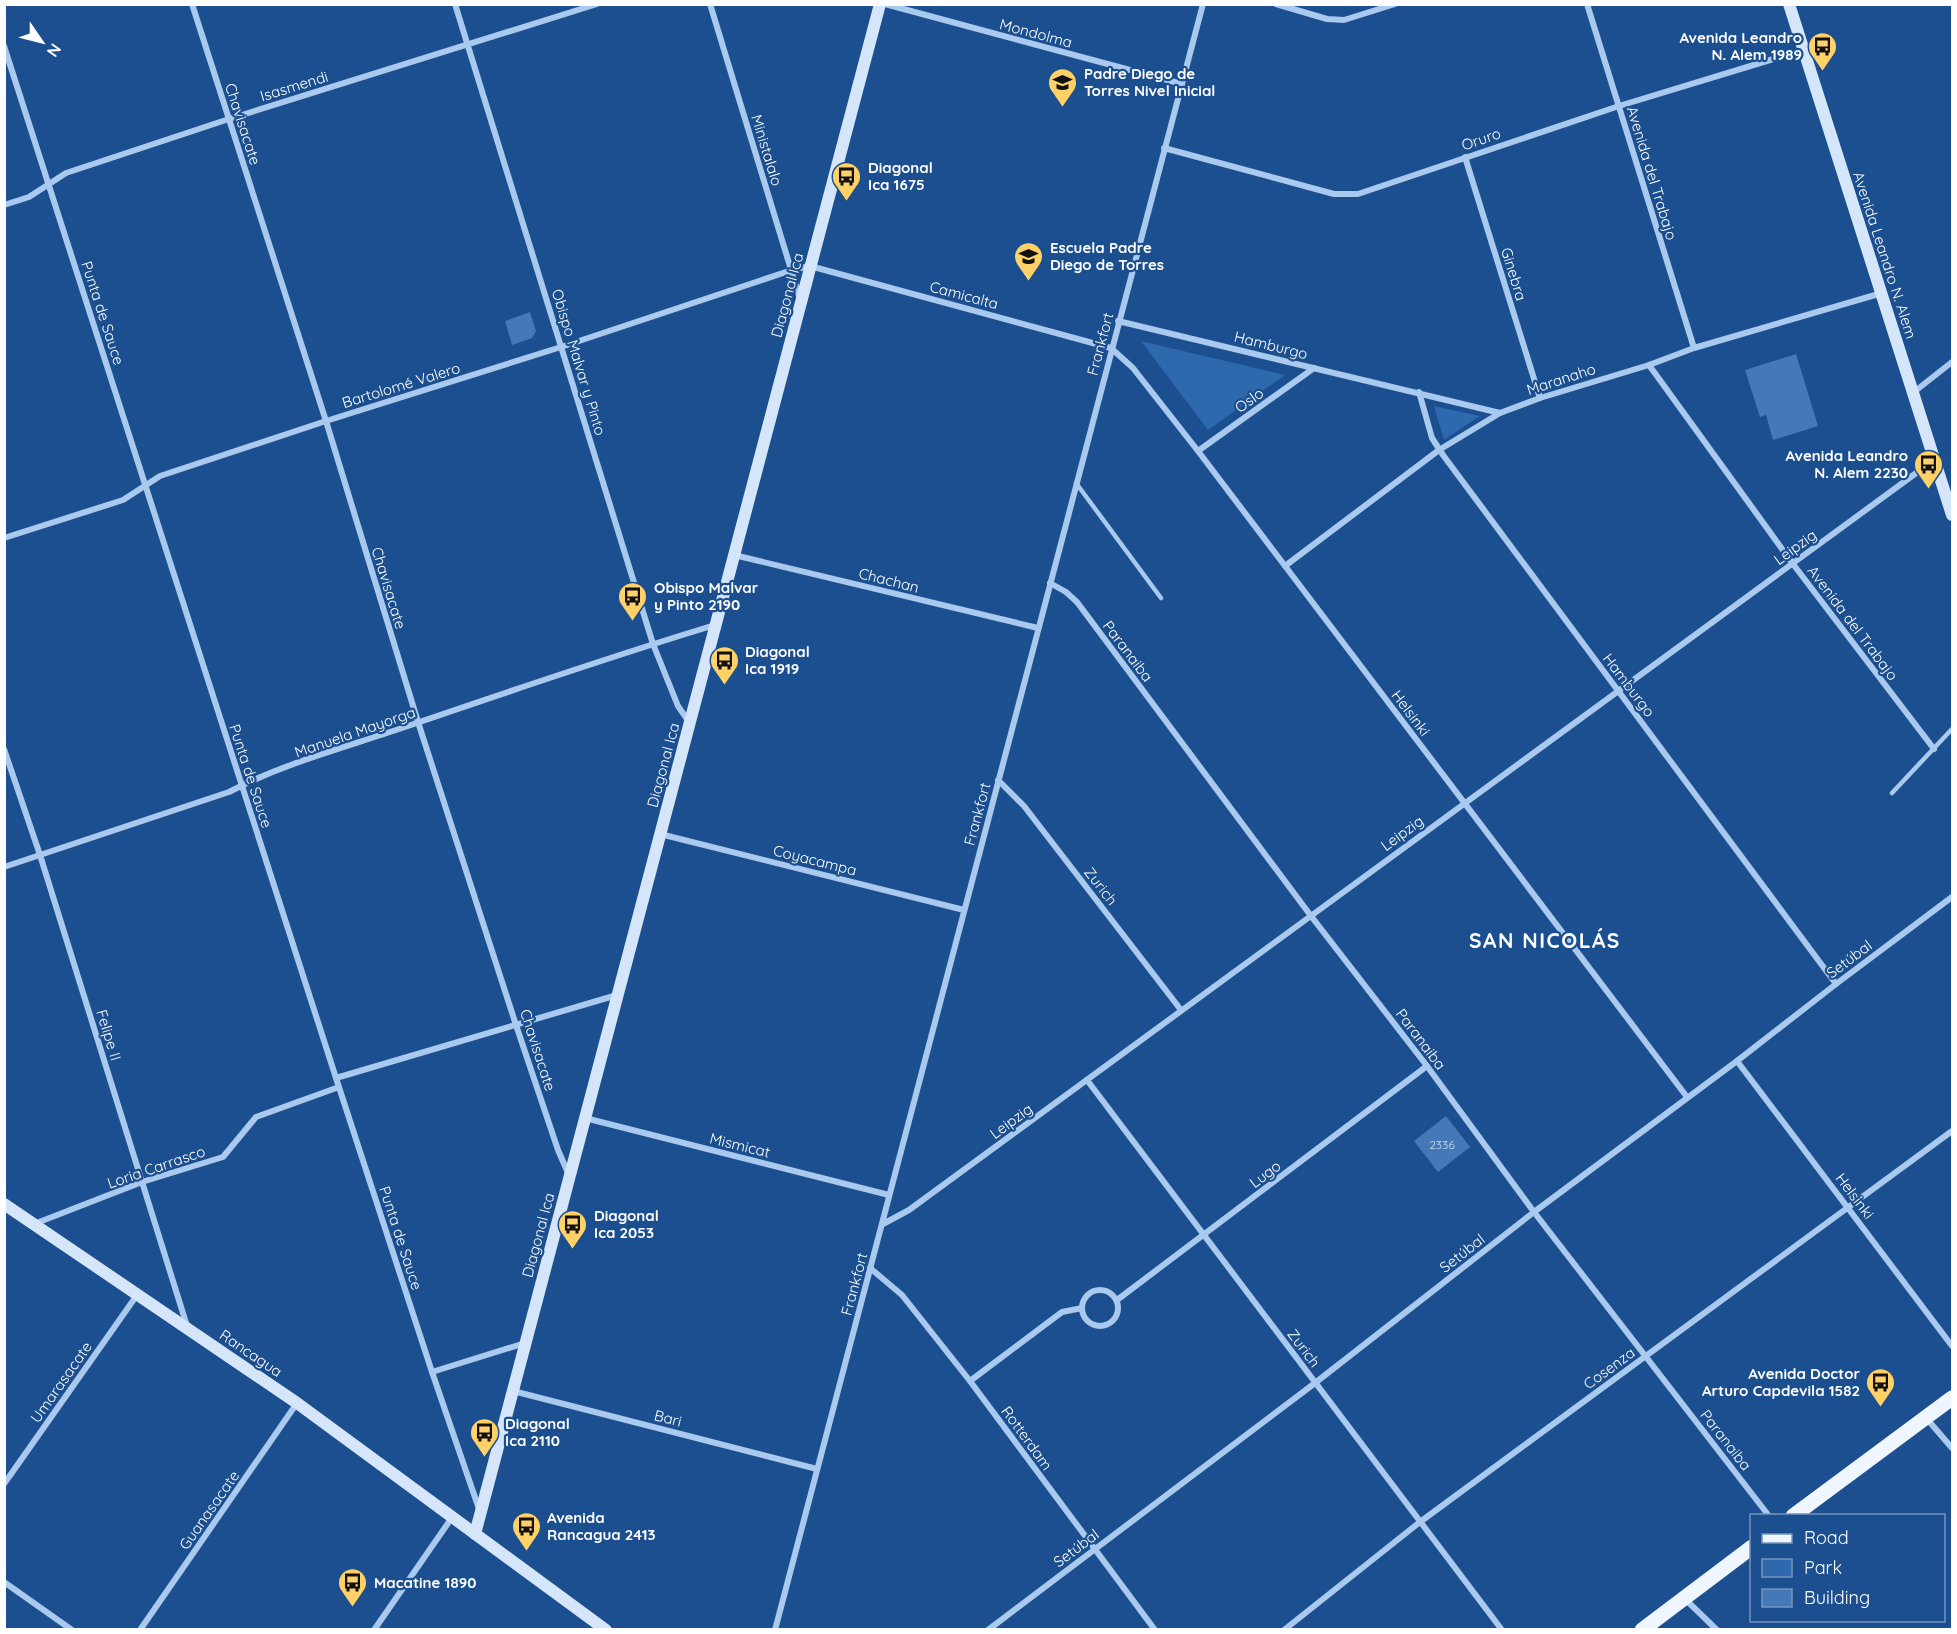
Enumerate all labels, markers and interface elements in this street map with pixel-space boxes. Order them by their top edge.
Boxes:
north arrow [12,12,72,72]
street label: Mondolma [998,14,1074,52]
place label: Avenida Leandro N. Alem 1989 [1679,28,1802,64]
bus stop icon: Avenida Leandro N. Alem 1989 [1807,30,1839,72]
text: N [43,40,66,61]
place label: Padre Diego de Torres Nivel Inicial [1084,64,1215,100]
school or university icon: Padre Diego de Torres Nivel Inicial [1047,66,1079,108]
street label: Isasmendi [258,67,330,105]
street label: Chavisacate [221,81,265,167]
street label: Avenida del Trabajo [1623,104,1681,242]
street label: Ministalalo [747,112,787,188]
street label: Oruro [1459,123,1503,155]
place label: Diagonal Ica 1675 [868,158,933,194]
bus stop icon: Diagonal Ica 1675 [831,160,863,202]
street label: Avenida Leandro N. Alem [1849,169,1921,341]
place label: Escuela Padre Diego de Torres [1050,238,1164,274]
school or university icon: Escuela Padre Diego de Torres [1013,240,1045,282]
street label: Ginebra [1497,245,1531,303]
street label: Diagonal Ica [767,250,807,340]
street label: Punta de Sauce [77,259,129,367]
street label: Camicalta [928,277,1000,313]
street label: Obispo Malvar y Pinto [548,287,610,437]
street label: Frankfort [1082,310,1118,378]
street label: Hamburgo [1232,327,1310,363]
street label: Bartolomé Valero [340,358,462,412]
street label: Maranaho [1524,359,1598,399]
street label: Oslo [1231,383,1267,417]
place label: Avenida Leandro N. Alem 2230 [1785,446,1908,482]
bus stop icon: Avenida Leandro N. Alem 2230 [1913,448,1945,490]
street label: Leipzig [1770,525,1820,569]
street label: Chavisacate [367,545,411,631]
street label: Avenida del Trabajo [1804,562,1902,684]
street label: Chachan [857,563,921,597]
place label: Obispo Malvar y Pinto 2190 [654,578,759,614]
bus stop icon: Obispo Malvar y Pinto 2190 [617,580,649,622]
street label: Paranaiba [1099,617,1157,685]
place label: Diagonal Ica 1919 [745,642,810,678]
bus stop icon: Diagonal Ica 1919 [708,644,740,686]
street label: Hamburgo [1599,649,1659,721]
street label: Helsinki [1387,686,1435,740]
street label: Manuela Mayorga [292,702,418,762]
street label: Diagonal Ica [643,720,683,810]
street label: Punta de Sauce [225,722,277,830]
street label: Frankfort [959,780,995,848]
street label: Leipzig [1377,811,1427,855]
street label: Coyacampa [771,840,859,880]
street label: Zurich [1080,863,1122,909]
district label: SAN NICOLÁS [1469,927,1621,953]
street label: Setúbal [1822,936,1876,982]
street label: Paranaiba [1392,1005,1450,1073]
street label: Felipe II [92,1007,126,1063]
street label: Chavisacate [516,1007,560,1093]
street label: Leipzig [986,1099,1036,1143]
street label: Mismicat [708,1128,772,1162]
house number: 2336 [1429,1137,1455,1152]
street label: Loria Carrasco [104,1141,208,1193]
street label: Lugo [1246,1156,1284,1192]
street label: Helsinki [1831,1169,1879,1223]
street label: Punta de Sauce [375,1184,427,1292]
street label: Diagonal Ica [518,1190,558,1280]
place label: Diagonal Ica 2053 [594,1206,659,1242]
bus stop icon: Diagonal Ica 2053 [557,1208,589,1250]
street label: Setúbal [1436,1229,1488,1277]
street label: Frankfort [836,1250,872,1318]
street label: Rancagua [216,1325,286,1381]
street label: Zurich [1283,1325,1325,1371]
street label: Umarasacate [26,1338,96,1426]
street label: Cosenza [1579,1343,1639,1393]
place label: Avenida Doctor Arturo Capdevila 1582 [1702,1364,1860,1400]
bus stop icon: Avenida Doctor Arturo Capdevila 1582 [1865,1366,1897,1408]
street label: Rotterdam [997,1402,1057,1474]
street label: Bari [652,1405,684,1431]
street label: Paranaiba [1696,1406,1756,1474]
place label: Diagonal Ica 2110 [505,1414,570,1450]
bus stop icon: Diagonal Ica 2110 [468,1416,500,1458]
street label: Guanasacate [175,1467,243,1553]
place label: Avenida Rancagua 2413 [547,1508,656,1544]
bus stop icon: Avenida Rancagua 2413 [510,1510,542,1552]
legend [1750,1514,1945,1622]
street label: Setúbal [1049,1525,1103,1571]
text: Road [1804,1526,1849,1549]
text: Park [1804,1556,1842,1579]
bus stop icon: Macatine 1890 [337,1566,369,1608]
place label: Macatine 1890 [374,1573,476,1592]
text: Building [1804,1586,1870,1609]

